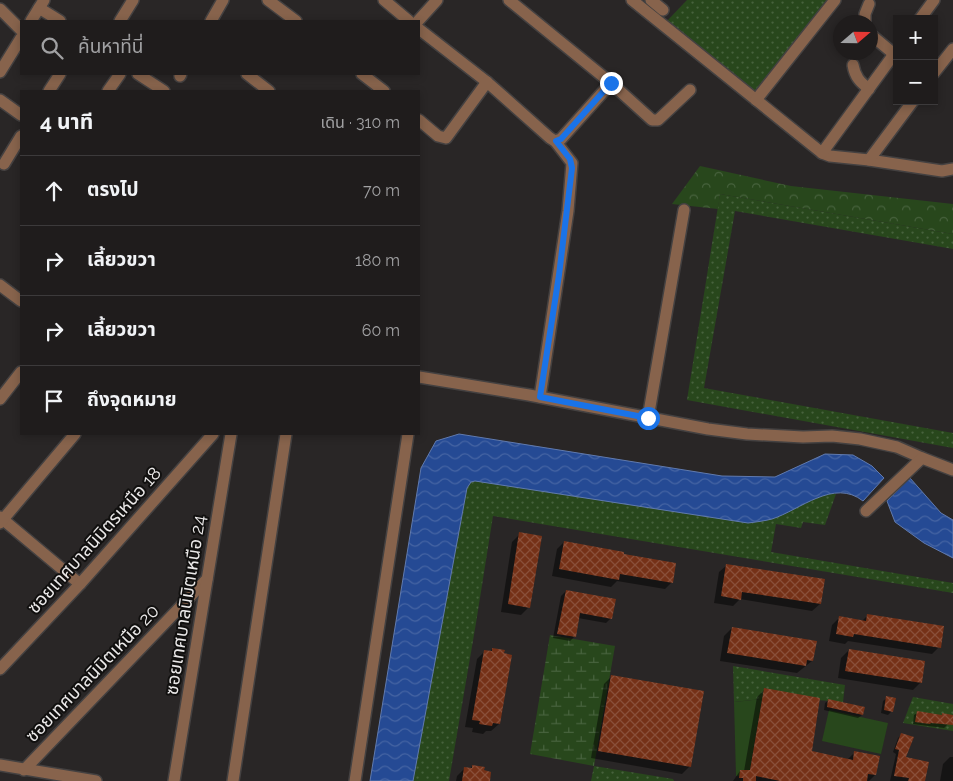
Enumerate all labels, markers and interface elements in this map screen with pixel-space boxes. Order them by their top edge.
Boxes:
north arrow [833,15,878,60]
map controls [893,15,938,105]
button: + [893,15,938,60]
search box [20,20,420,75]
icon: search [38,34,66,62]
text: ค้นหาที่นี่ [78,35,143,57]
button: − [893,60,938,105]
route end [600,72,623,95]
text: 4 นาที [40,109,93,134]
text: เดิน · 310 m [321,113,400,132]
icon: ahead [40,177,68,205]
text: ตรงไป [87,178,139,200]
text: 70 m [363,181,400,200]
icon: right [40,247,68,275]
text: เลี้ยวขวา [87,248,156,270]
text: 180 m [355,251,400,270]
icon: right [40,317,68,345]
text: เลี้ยวขวา [87,318,156,340]
text: 60 m [362,321,400,340]
icon: arrive [40,387,68,415]
text: ถึงจุดหมาย [87,388,177,410]
route start [637,407,660,430]
street label: ซอยเทศบาลนิมิตรเหนือ 18 [23,463,165,617]
street label: ซอยเทศบาลนิมิตเหนือ 24 [160,513,210,696]
street label: ซอยเทศบาลนิมิตเหนือ 20 [21,600,163,746]

